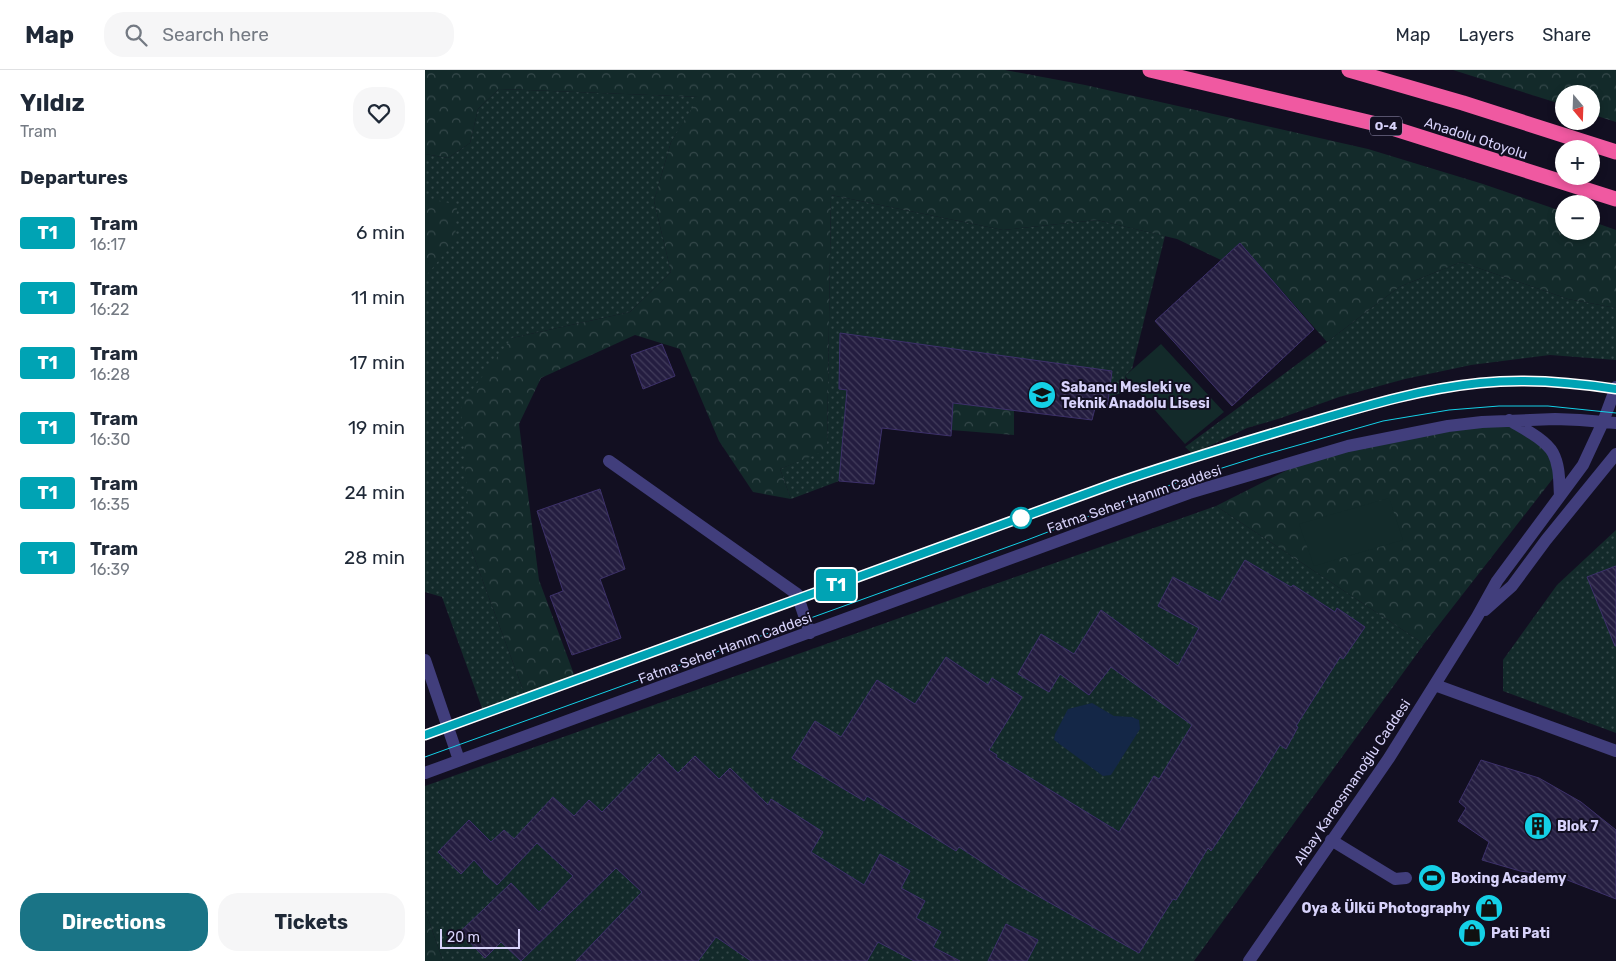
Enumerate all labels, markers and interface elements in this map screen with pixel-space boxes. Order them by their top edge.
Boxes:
search box [104,12,454,57]
text: Map [25,21,74,49]
icon: search [122,21,150,49]
text: Search here [162,23,269,46]
text: Map [1396,24,1431,46]
text: Layers [1459,24,1514,46]
text: Share [1542,24,1591,46]
north arrow [1555,85,1600,130]
map controls [1555,85,1600,240]
button: heart [353,87,405,139]
text: Yıldız [20,89,85,117]
street label: Anadolu Otoyolu [1422,114,1529,163]
road number: O-4 [1370,116,1402,136]
text: Tram [20,122,57,141]
button: + [1555,140,1600,185]
text: Departures [20,166,128,189]
button: − [1555,195,1600,240]
text: Tram [90,212,138,235]
text: 6 min [356,221,405,244]
text: T1 [37,222,58,244]
text: 16:17 [90,235,126,254]
text: Tram [90,277,138,300]
text: 11 min [351,286,405,309]
text: T1 [37,287,58,309]
text: 16:22 [90,300,129,319]
text: Tram [90,342,138,365]
text: 17 min [349,351,405,374]
text: T1 [37,352,58,374]
text: 16:28 [90,365,130,384]
place label: Sabancı Mesleki ve Teknik Anadolu Lisesi [1061,379,1210,412]
school or university icon: Sabancı Mesleki ve Teknik Anadolu Lisesi [1027,380,1057,410]
text: Tram [90,407,138,430]
text: 19 min [348,416,405,439]
text: T1 [37,417,58,439]
text: 16:30 [90,430,130,449]
street label: Fatma Seher Hanım Caddesi [1045,462,1224,537]
text: Tram [90,472,138,495]
text: 24 min [345,481,405,504]
text: T1 [37,482,58,504]
text: 16:35 [90,495,130,514]
unlabelled marker [1010,507,1032,529]
text: Tram [90,537,138,560]
text: 28 min [344,546,405,569]
text: T1 [37,547,58,569]
text: 16:39 [90,560,130,579]
line badge: T1 [813,569,859,601]
text: T1 [826,574,846,596]
street label: Fatma Seher Hanım Caddesi [636,609,814,688]
street label: Albay Karaosmanoğlu Caddesi [1291,696,1414,868]
building icon: Blok 7 [1523,811,1553,841]
place label: Blok 7 [1557,818,1599,835]
sports icon: Boxing Academy [1417,863,1447,893]
place label: Boxing Academy [1451,870,1567,887]
button: Directions [20,893,208,951]
button: Tickets [218,893,405,951]
shop icon: Oya & Ülkü Photography [1474,893,1504,923]
place label: Oya & Ülkü Photography [1302,899,1471,917]
shop icon: Pati Pati [1457,918,1487,948]
place label: Pati Pati [1491,925,1550,942]
scale bar [440,926,520,949]
text: 20 m [447,929,480,946]

